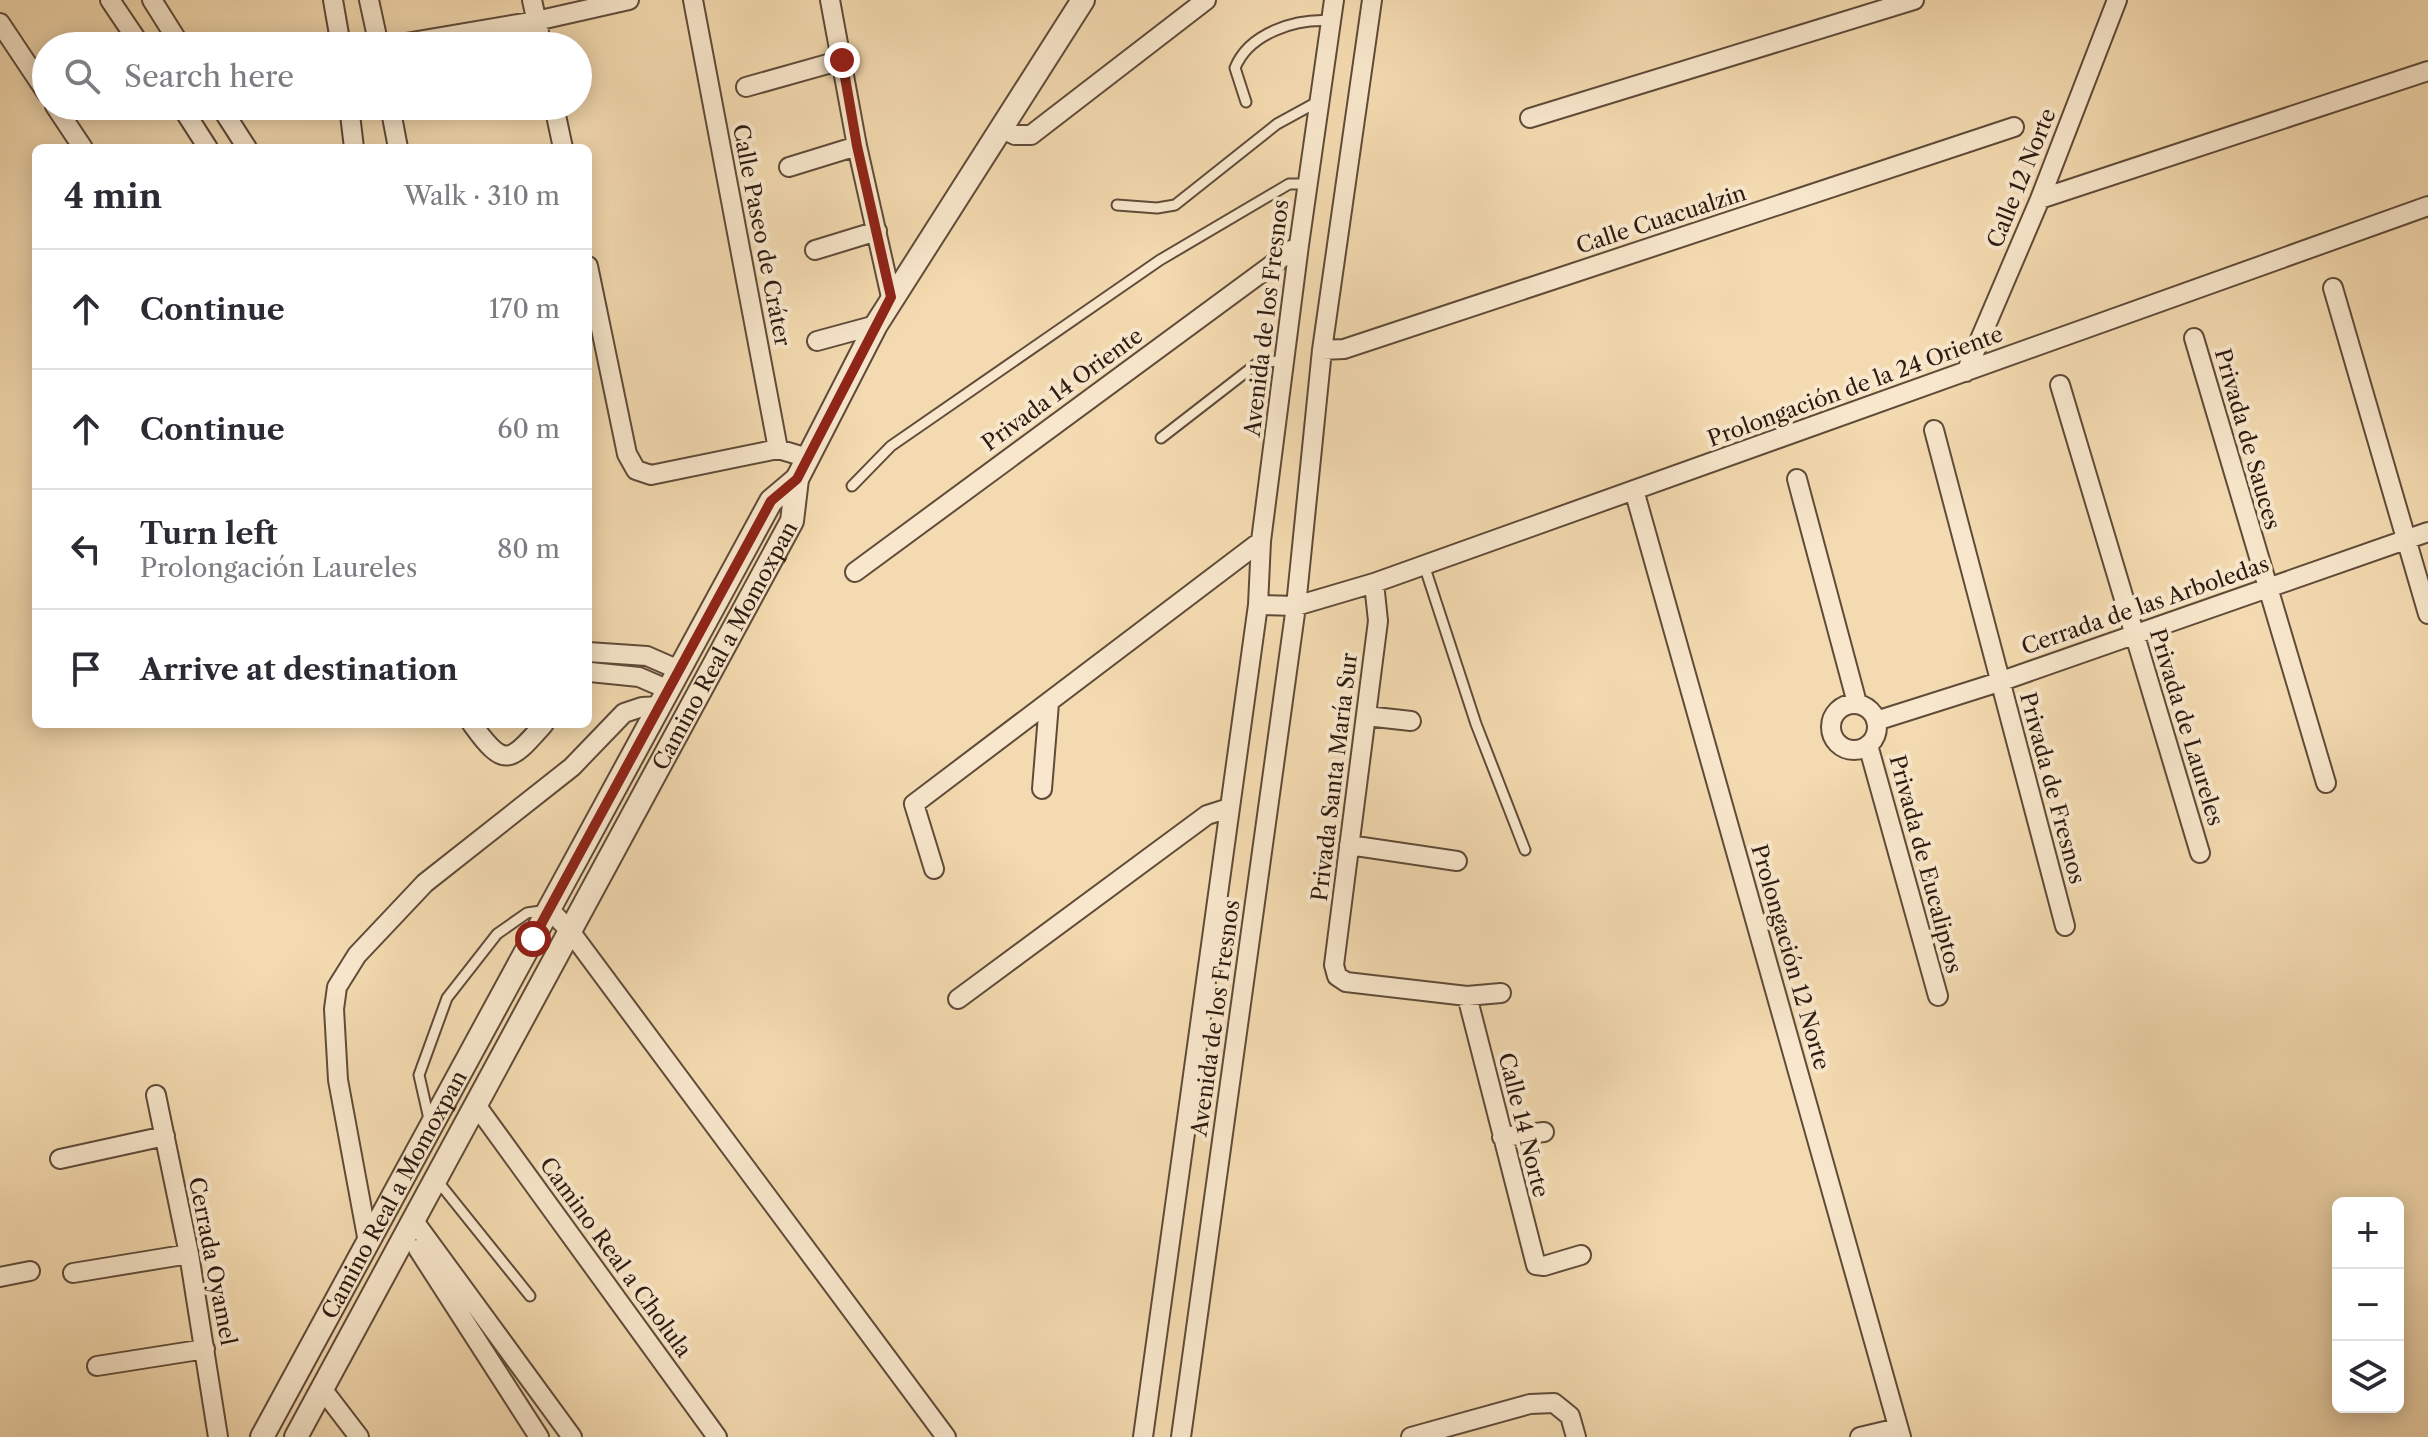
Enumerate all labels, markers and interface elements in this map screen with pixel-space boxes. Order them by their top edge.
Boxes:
search box [32,32,592,120]
route end [824,42,860,78]
icon: search [60,54,104,98]
text: Search here [124,58,294,95]
street label: Calle 12 Norte [1981,104,2062,252]
street label: Calle Paseo de Cráter [727,122,796,348]
text: 4 min [64,175,162,217]
street label: Calle Cuacualzin [1573,179,1750,260]
text: Walk · 310 m [404,180,560,212]
street label: Avenida de los Fresnos [1238,198,1294,439]
icon: ahead [64,287,108,331]
text: Continue [140,291,285,328]
text: 170 m [489,293,560,325]
street label: Prolongación de la 24 Oriente [1704,320,2007,453]
street label: Privada 14 Oriente [977,322,1148,457]
street label: Privada de Sauces [2209,346,2286,533]
icon: ahead [64,407,108,451]
text: Continue [140,411,285,448]
text: 60 m [497,413,560,445]
text: Turn left [140,515,277,552]
street label: Camino Real a Momoxpan [647,517,803,775]
icon: left [64,527,108,571]
text: 80 m [497,533,560,565]
street label: Cerrada de las Arboledas [2018,550,2272,661]
text: Prolongación Laureles [140,552,417,584]
street label: Privada de Laureles [2144,625,2229,829]
icon: arrive [64,647,108,691]
text: Arrive at destination [140,651,458,688]
street label: Privada Santa María Sur [1306,651,1363,903]
street label: Privada de Fresnos [2014,689,2091,887]
street label: Privada de Eucaliptos [1883,752,1968,976]
street label: Prolongación 12 Norte [1745,841,1836,1073]
street label: Avenida de los Fresnos [1185,898,1245,1139]
route start [515,921,551,957]
street label: Calle 14 Norte [1493,1050,1555,1200]
street label: Camino Real a Momoxpan [316,1066,473,1324]
street label: Camino Real a Cholula [534,1152,698,1363]
street label: Cerrada Oyamel [183,1175,242,1348]
map controls [2332,1197,2404,1413]
button: + [2332,1197,2404,1269]
button: − [2332,1269,2404,1341]
button: layers [2332,1341,2404,1413]

